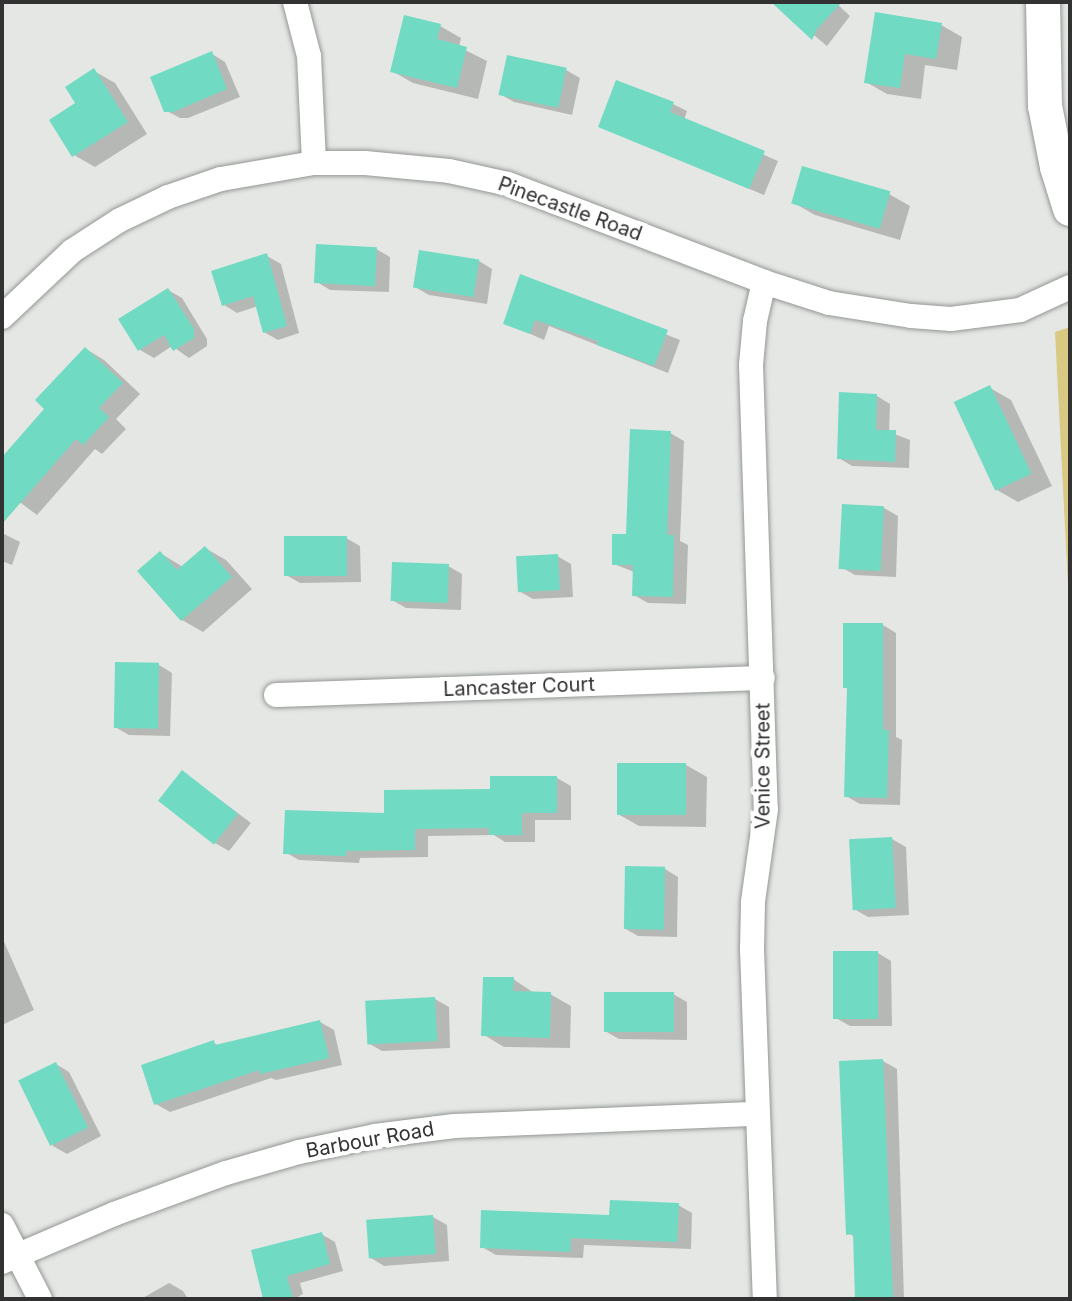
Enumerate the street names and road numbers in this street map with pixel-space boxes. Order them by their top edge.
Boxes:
street label: Pinecastle Road [495,172,645,246]
street label: Lancaster Court [443,672,595,702]
street label: Venice Street [751,703,775,829]
street label: Barbour Road [304,1117,436,1163]

